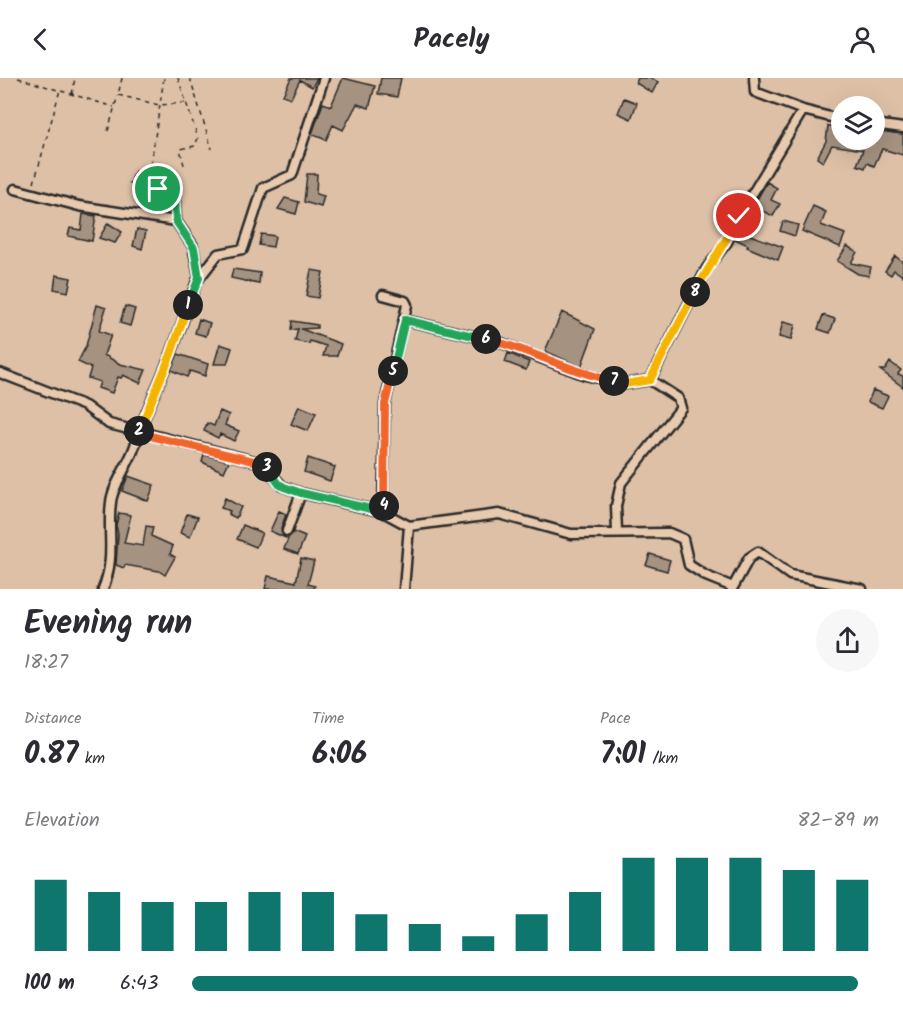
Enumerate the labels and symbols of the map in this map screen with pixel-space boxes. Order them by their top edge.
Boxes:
pin [132,163,183,214]
pin [713,190,764,241]
pin: 8 [680,277,710,307]
pin: 1 [173,290,203,320]
pin: 6 [471,324,501,354]
pin: 5 [378,356,408,386]
pin: 7 [599,366,629,396]
pin: 2 [124,416,154,446]
pin: 3 [252,452,282,482]
pin: 4 [369,491,399,521]

